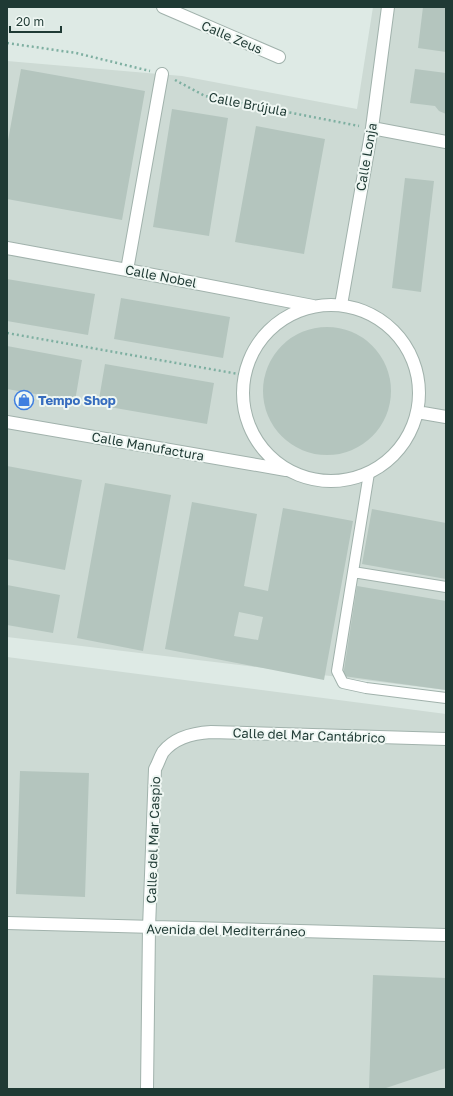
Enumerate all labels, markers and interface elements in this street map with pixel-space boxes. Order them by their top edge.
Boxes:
scale bar [10,8,61,34]
text: 20 m [16,14,44,29]
street label: Calle Zeus [199,17,265,57]
street label: Calle Brújula [207,89,289,119]
street label: Calle Lonja [352,122,380,192]
street label: Calle Nobel [124,261,198,291]
shop icon: Tempo Shop [13,389,35,411]
place label: Tempo Shop [38,392,116,408]
street label: Calle Manufactura [91,428,205,464]
street label: Calle del Mar Cantábrico [232,724,386,746]
street label: Calle del Mar Caspio [143,776,163,904]
street label: Avenida del Mediterráneo [146,921,306,939]

